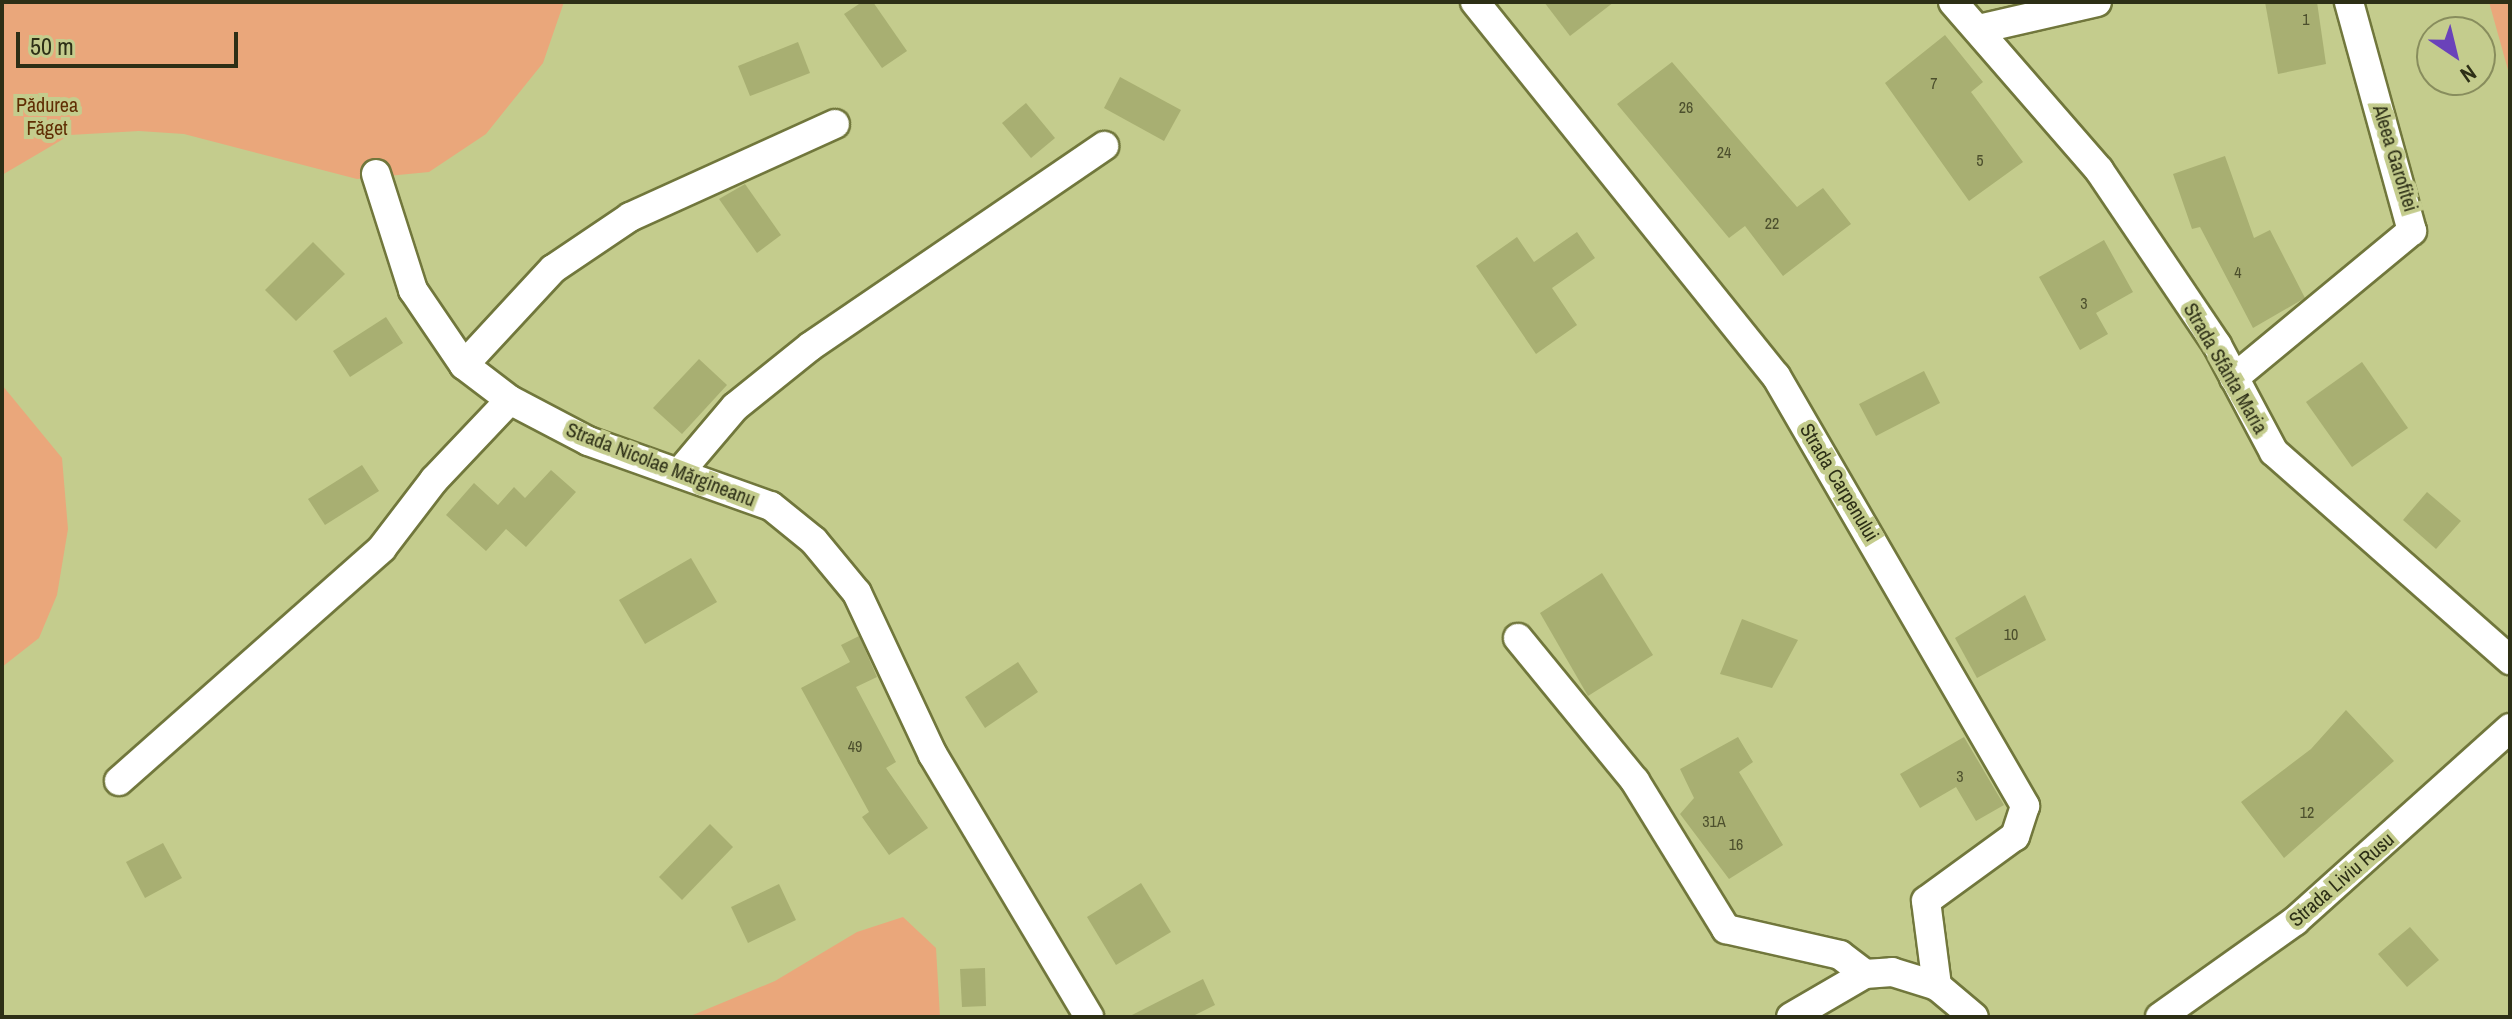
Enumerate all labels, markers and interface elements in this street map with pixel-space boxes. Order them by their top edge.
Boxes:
house number: 1 [2302,9,2310,29]
scale bar [20,16,242,66]
north arrow [2416,16,2496,96]
text: 50 m [30,30,74,62]
text: N [2455,58,2483,90]
house number: 7 [1930,73,1938,93]
park label: Pădurea Făget [16,92,78,139]
house number: 26 [1679,97,1693,117]
street label: Aleea Garofitei [2368,102,2424,214]
house number: 24 [1717,142,1731,162]
house number: 5 [1976,150,1984,170]
house number: 22 [1765,213,1779,233]
house number: 4 [2234,262,2242,282]
house number: 3 [2080,293,2088,313]
street label: Strada Sfânta Maria [2179,298,2273,438]
street label: Strada Nicolae Mărgineanu [563,417,759,511]
street label: Strada Carpenului [1795,419,1885,545]
house number: 10 [2004,624,2018,644]
house number: 49 [848,736,862,756]
house number: 3 [1956,766,1964,786]
house number: 12 [2300,802,2314,822]
house number: 31A [1702,811,1726,831]
street label: Strada Liviu Rusu [2284,827,2398,931]
house number: 16 [1729,834,1743,854]

